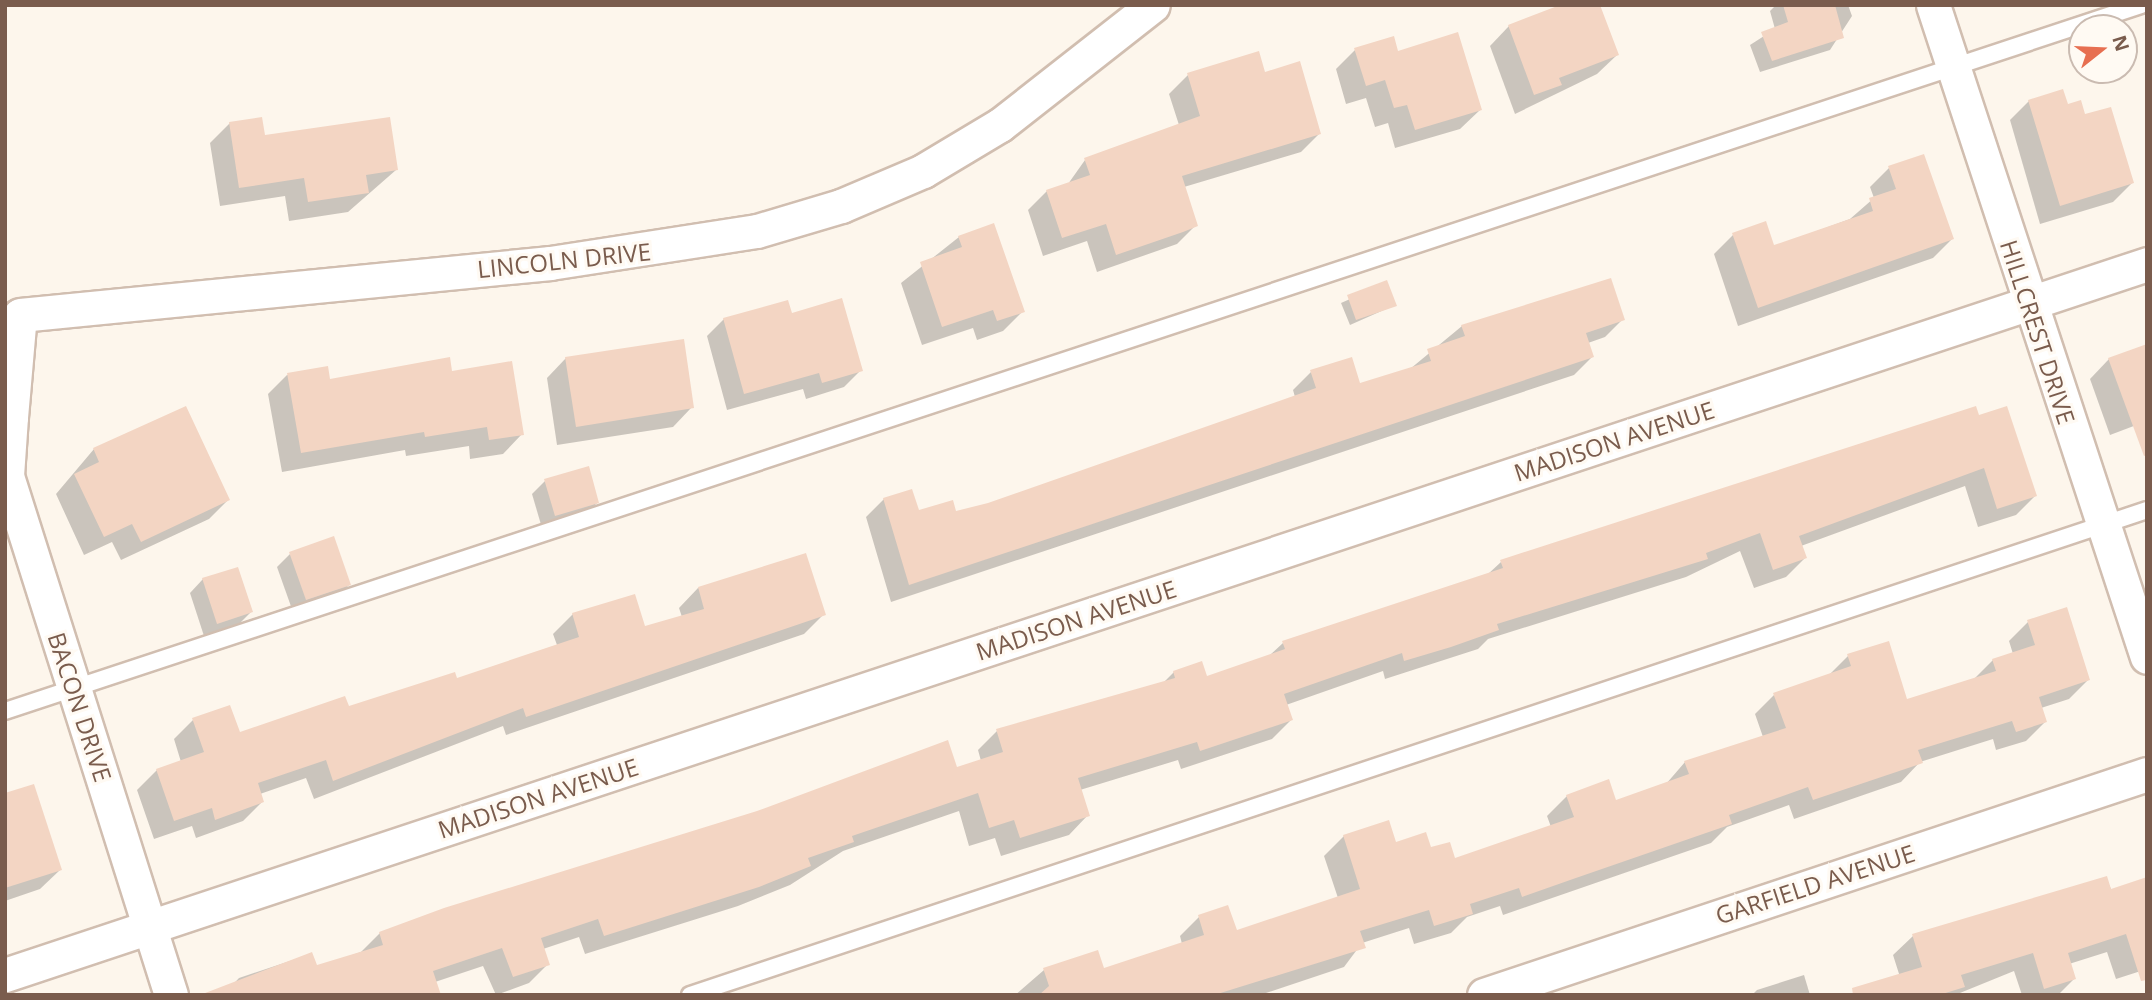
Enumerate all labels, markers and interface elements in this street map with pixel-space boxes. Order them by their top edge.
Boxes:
north arrow [2068,14,2138,84]
text: N [2106,32,2136,54]
street label: HILLCREST DRIVE [1995,236,2081,428]
street label: LINCOLN DRIVE [476,237,652,283]
street label: MADISON AVENUE [1510,395,1718,487]
street label: MADISON AVENUE [972,574,1180,666]
street label: BACON DRIVE [42,629,118,785]
street label: MADISON AVENUE [434,752,642,844]
street label: GARFIELD AVENUE [1712,838,1918,930]

